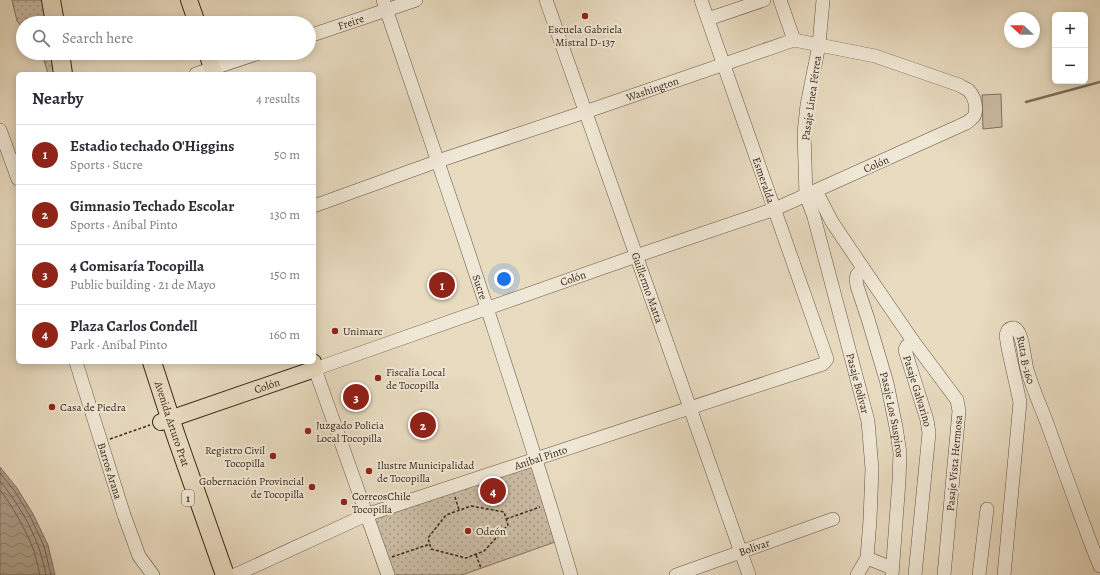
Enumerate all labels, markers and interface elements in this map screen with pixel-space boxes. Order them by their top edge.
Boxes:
street label: Freire [336,11,366,34]
marker: Escuela Gabriela Mistral D-137 [580,11,590,21]
north arrow [1004,12,1040,48]
map controls [1052,12,1088,84]
button: + [1052,12,1088,48]
search box [16,16,316,60]
place label: Escuela Gabriela Mistral D-137 [548,22,623,50]
icon: search [30,27,52,49]
text: Search here [62,28,133,48]
button: − [1052,48,1088,84]
street label: Pasaje Línea Férrea [798,54,825,142]
street label: Washington [623,73,681,106]
text: Nearby [32,87,83,110]
text: 4 results [256,90,300,107]
text: Estadio techado O'Higgins [70,136,234,156]
text: 1 [43,146,47,163]
text: 50 m [274,146,300,163]
street label: Colón [861,152,891,177]
street label: Esmeralda [749,155,779,206]
text: Sports · Sucre [70,156,143,173]
text: Gimnasio Techado Escolar [70,196,234,216]
text: 2 [42,206,48,223]
text: 130 m [270,206,300,223]
text: Sports · Aníbal Pinto [70,216,178,233]
street label: Guillermo Matta [628,250,667,326]
text: 4 Comisaría Tocopilla [70,256,204,276]
text: 3 [42,266,48,283]
text: 150 m [270,266,300,283]
street label: Colón [558,267,588,290]
your location [494,269,514,289]
pin: 1 [429,270,455,300]
street label: Sucre [468,273,491,302]
text: Public building · 21 de Mayo [70,276,216,293]
text: Plaza Carlos Condell [70,316,197,336]
place label: Unimarc [343,324,383,339]
text: 4 [42,326,48,343]
text: 160 m [269,326,300,343]
marker: Unimarc [330,326,340,336]
street label: Ruta B-160 [1013,334,1038,386]
text: Park · Aníbal Pinto [70,336,167,353]
street label: Pasaje Bolívar [842,351,873,415]
street label: Pasaje Galvarino [899,353,935,428]
place label: Fiscalía Local de Tocopilla [386,365,445,393]
street label: Pasaje Los Suspiros [876,370,907,458]
marker: Fiscalía Local de Tocopilla [373,373,383,383]
street label: Colón [252,375,282,397]
street label: Avenida Arturo Prat [150,378,193,469]
pin: 3 [343,382,369,412]
place label: Casa de Piedra [60,400,127,415]
marker: Casa de Piedra [47,402,57,412]
pin: 2 [410,410,436,440]
street label: Pasaje Vista Hermosa [943,413,966,512]
place label: Juzgado Policia Local Tocopilla [316,418,385,446]
marker: Juzgado Policia Local Tocopilla [303,426,313,436]
street label: Barros Arana [94,441,126,502]
street label: Aníbal Pinto [511,442,570,474]
place label: Registro Civil Tocopilla [205,443,266,471]
marker: Registro Civil Tocopilla [268,451,278,461]
place label: Ilustre Municipalidad de Tocopilla [377,458,475,486]
marker: Ilustre Municipalidad de Tocopilla [364,466,374,476]
place label: Gobernación Provincial de Tocopilla [199,474,305,502]
pin: 4 [480,476,506,506]
marker: Gobernación Provincial de Tocopilla [307,482,317,492]
place label: CorreosChile Tocopilla [352,489,411,517]
road number: 1 [182,490,194,506]
marker: CorreosChile Tocopilla [339,497,349,507]
place label: Odeón [476,524,506,539]
marker: Odeón [463,526,473,536]
street label: Bolívar [737,535,772,560]

